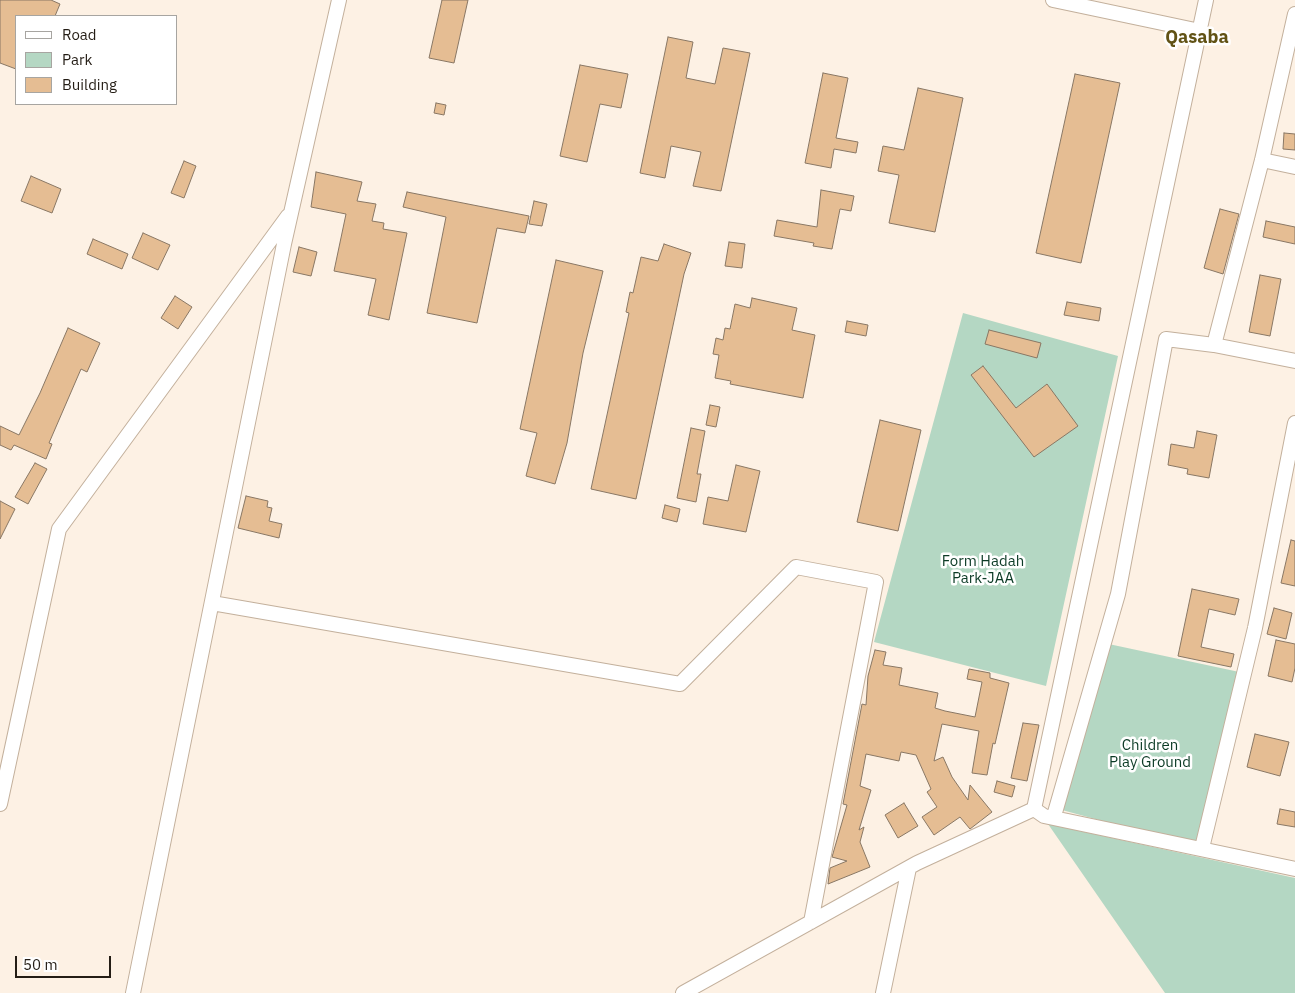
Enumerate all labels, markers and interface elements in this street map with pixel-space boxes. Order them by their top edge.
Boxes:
legend [15,15,178,105]
text: Road [62,25,97,44]
district label: Qasaba [1165,27,1229,49]
text: Park [62,50,92,69]
text: Building [62,75,117,94]
park label: Form Hadah Park-JAA [942,553,1024,588]
park label: Children Play Ground [1109,737,1191,772]
scale bar [18,946,114,978]
text: 50 m [23,955,58,974]

